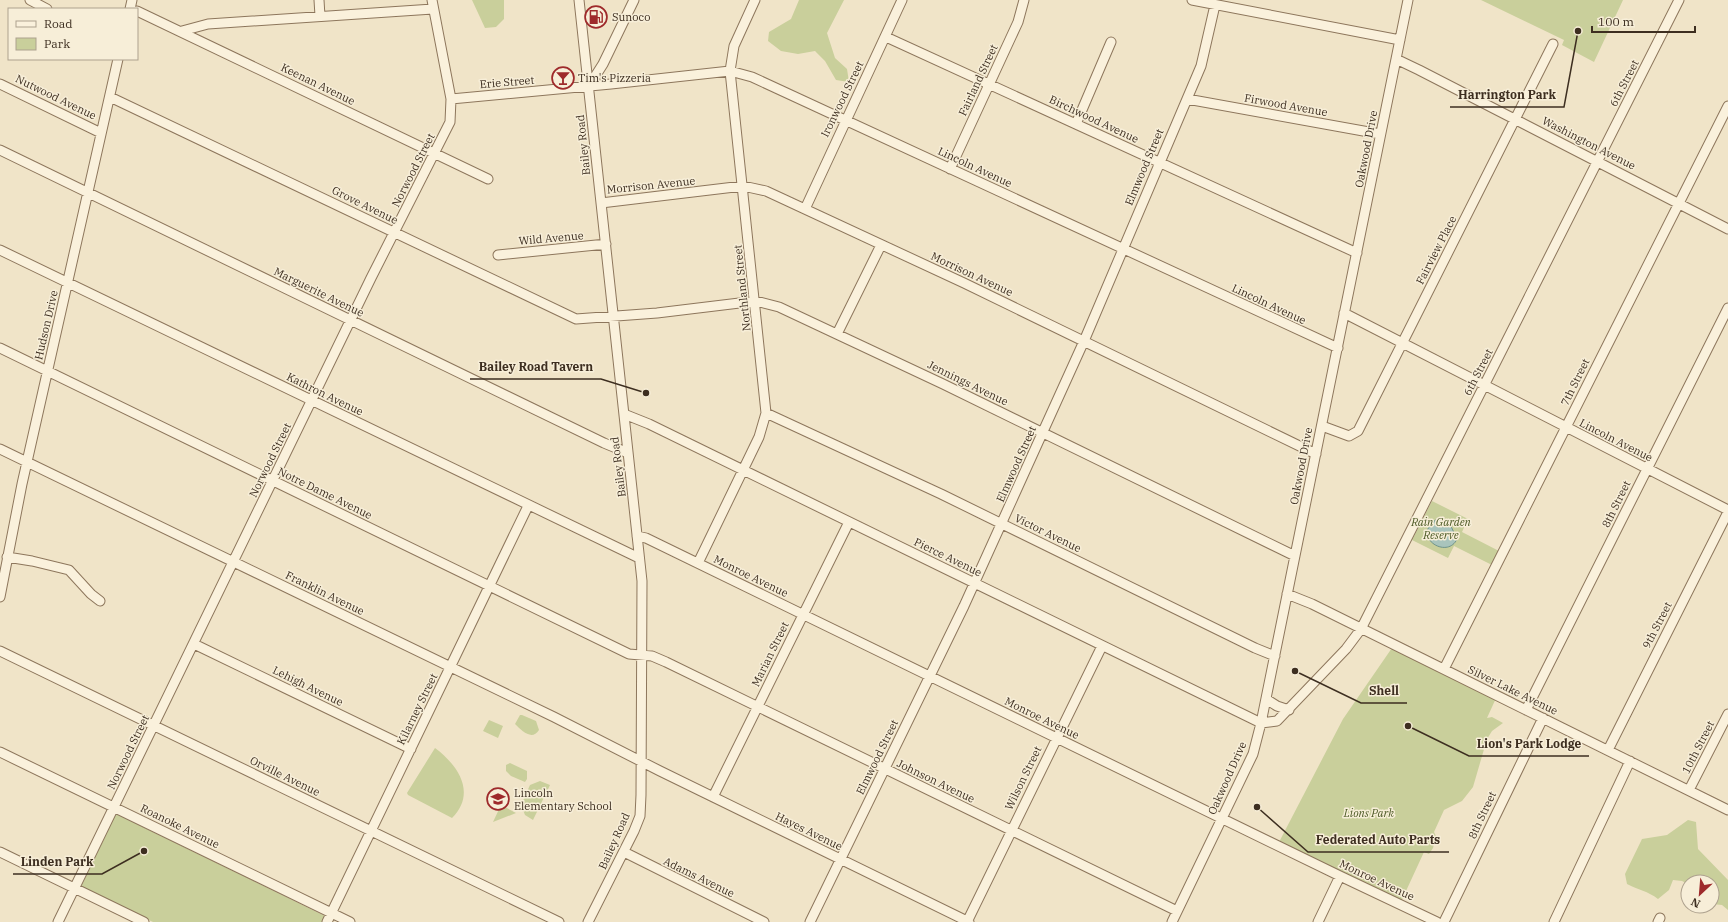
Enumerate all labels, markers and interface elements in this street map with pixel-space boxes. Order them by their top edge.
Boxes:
fuel station icon: Sunoco [583,4,609,30]
legend [8,8,138,60]
scale bar [1592,8,1695,34]
place label: Sunoco [612,10,650,24]
text: 100 m [1598,14,1634,29]
text: Road [44,16,73,31]
text: Park [44,36,70,51]
street label: Fairland Street [955,42,1001,118]
street label: 6th Street [1606,57,1642,109]
street label: Ironwood Street [818,59,867,139]
street label: Keenan Avenue [279,60,357,108]
bar icon: Tim's Pizzeria [550,65,576,91]
street label: Nutwood Avenue [13,71,99,123]
place label: Tim's Pizzeria [578,71,651,85]
street label: Erie Street [479,73,535,91]
callout: Harrington Park [1450,83,1564,107]
text: Harrington Park [1458,87,1556,102]
street label: Firwood Avenue [1243,91,1329,119]
street label: Birchwood Avenue [1047,92,1141,146]
street label: Oakwood Drive [1352,109,1380,189]
street label: Washington Avenue [1540,113,1638,173]
street label: Bailey Road [573,114,593,176]
street label: Elmwood Street [1122,126,1166,207]
street label: Norwood Street [388,131,438,209]
street label: Lincoln Avenue [936,144,1014,190]
street label: Morrison Avenue [606,173,696,197]
street label: Grove Avenue [330,183,400,227]
street label: Fairview Place [1413,213,1459,287]
street label: Wild Avenue [518,228,584,248]
street label: Northland Street [730,244,754,332]
street label: Morrison Avenue [929,249,1015,299]
street label: Marguerite Avenue [272,264,366,320]
street label: Lincoln Avenue [1230,281,1308,327]
street label: Hudson Drive [31,289,61,361]
street label: 6th Street [1460,346,1496,398]
callout: Bailey Road Tavern [470,355,601,379]
street label: 7th Street [1558,356,1592,408]
street label: Jennings Avenue [925,357,1011,409]
text: Bailey Road Tavern [479,359,593,374]
street label: Kathron Avenue [284,369,366,419]
street label: Lincoln Avenue [1577,416,1655,465]
street label: Norwood Street [246,420,294,500]
street label: Elmwood Street [993,424,1039,504]
street label: Oakwood Drive [1287,426,1315,506]
street label: Bailey Road [607,436,629,498]
street label: Notre Dame Avenue [276,464,375,522]
street label: 8th Street [1599,478,1633,530]
street label: Victor Avenue [1012,511,1084,555]
park label: Rain Garden Reserve [1410,515,1472,542]
street label: Pierce Avenue [912,535,984,580]
street label: Monroe Avenue [711,552,791,600]
street label: Franklin Avenue [283,568,367,618]
street label: 9th Street [1639,599,1675,651]
street label: Marian Street [748,619,792,689]
street label: Silver Lake Avenue [1466,662,1560,718]
street label: Lehigh Avenue [270,663,346,709]
street label: Kilarney Street [394,671,440,747]
callout: Shell [1361,679,1407,703]
text: Shell [1369,683,1399,698]
street label: Monroe Avenue [1002,694,1082,742]
street label: Norwood Street [104,712,152,792]
street label: Elmwood Street [853,717,901,797]
street label: 10th Street [1679,718,1717,776]
callout: Lion's Park Lodge [1469,732,1589,756]
text: Lion's Park Lodge [1477,736,1582,751]
street label: Oakwood Drive [1205,739,1249,817]
street label: Wilson Street [1002,744,1045,812]
street label: Orville Avenue [248,753,322,799]
street label: Johnson Avenue [895,756,977,806]
school or university icon: Lincoln Elementary School [485,786,511,812]
place label: Lincoln Elementary School [514,786,612,813]
street label: 8th Street [1465,789,1499,841]
street label: Roanoke Avenue [138,801,222,851]
park label: Lions Park [1343,806,1394,820]
street label: Hayes Avenue [773,809,845,853]
street label: Bailey Road [595,810,633,872]
callout: Federated Auto Parts [1308,828,1449,852]
text: Federated Auto Parts [1316,832,1440,847]
callout: Linden Park [13,850,102,874]
text: Linden Park [21,854,94,869]
street label: Adams Avenue [661,854,737,900]
street label: Monroe Avenue [1337,857,1417,904]
north arrow [1680,874,1720,914]
text: N [1688,895,1703,911]

